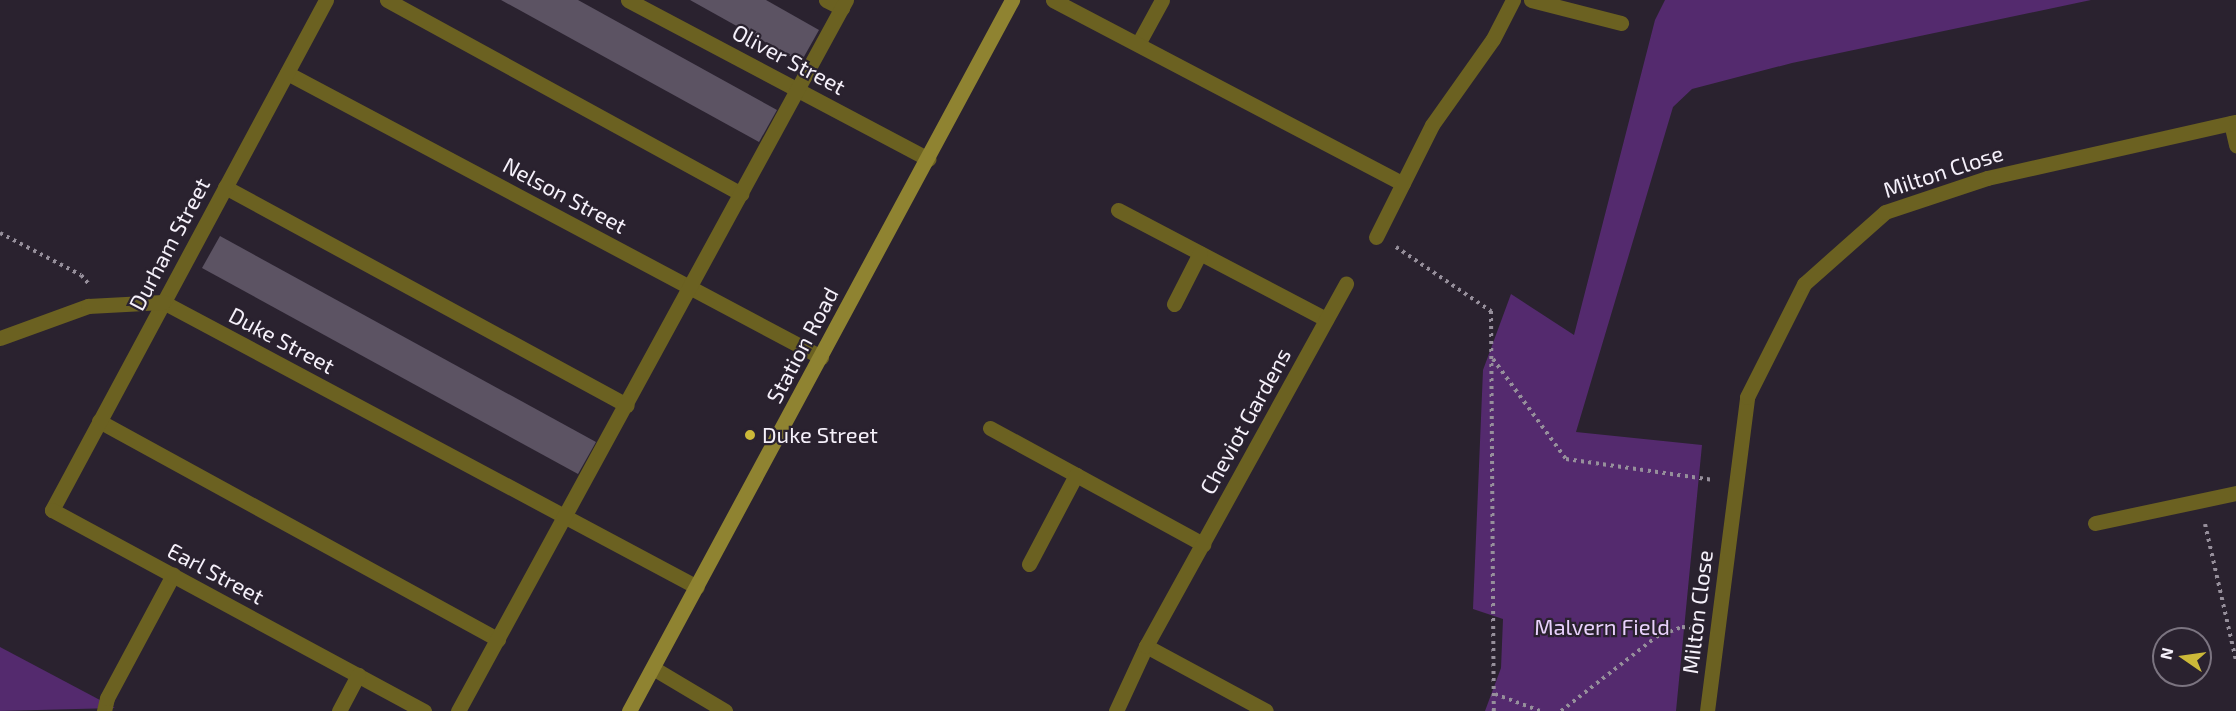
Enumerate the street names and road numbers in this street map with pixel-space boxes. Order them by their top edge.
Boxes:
street label: Oliver Street [728,18,850,100]
street label: Milton Close [1880,139,2006,203]
street label: Nelson Street [499,151,631,239]
street label: Durham Street [123,173,215,315]
street label: Station Road [760,283,844,407]
street label: Duke Street [225,301,339,379]
street label: Cheviot Gardens [1194,343,1296,499]
street label: Earl Street [163,537,269,609]
street label: Milton Close [1676,549,1718,675]

